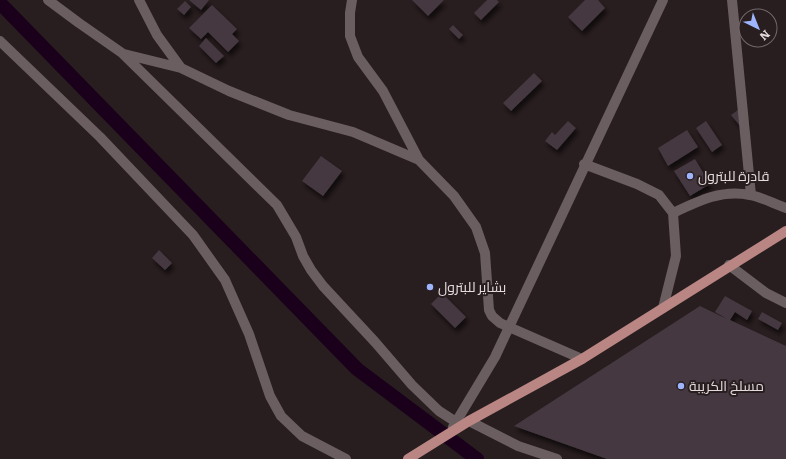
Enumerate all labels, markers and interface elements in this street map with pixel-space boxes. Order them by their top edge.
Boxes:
north arrow [738,8,778,48]
text: N [757,27,774,45]
place label: قادرة للبترول [698,165,770,185]
marker: قادرة للبترول [685,171,695,181]
place label: بشاير للبترول [438,276,506,296]
marker: بشاير للبترول [425,282,435,292]
place label: مسلخ الكريبة [689,375,764,395]
marker: مسلخ الكريبة [676,381,686,391]

